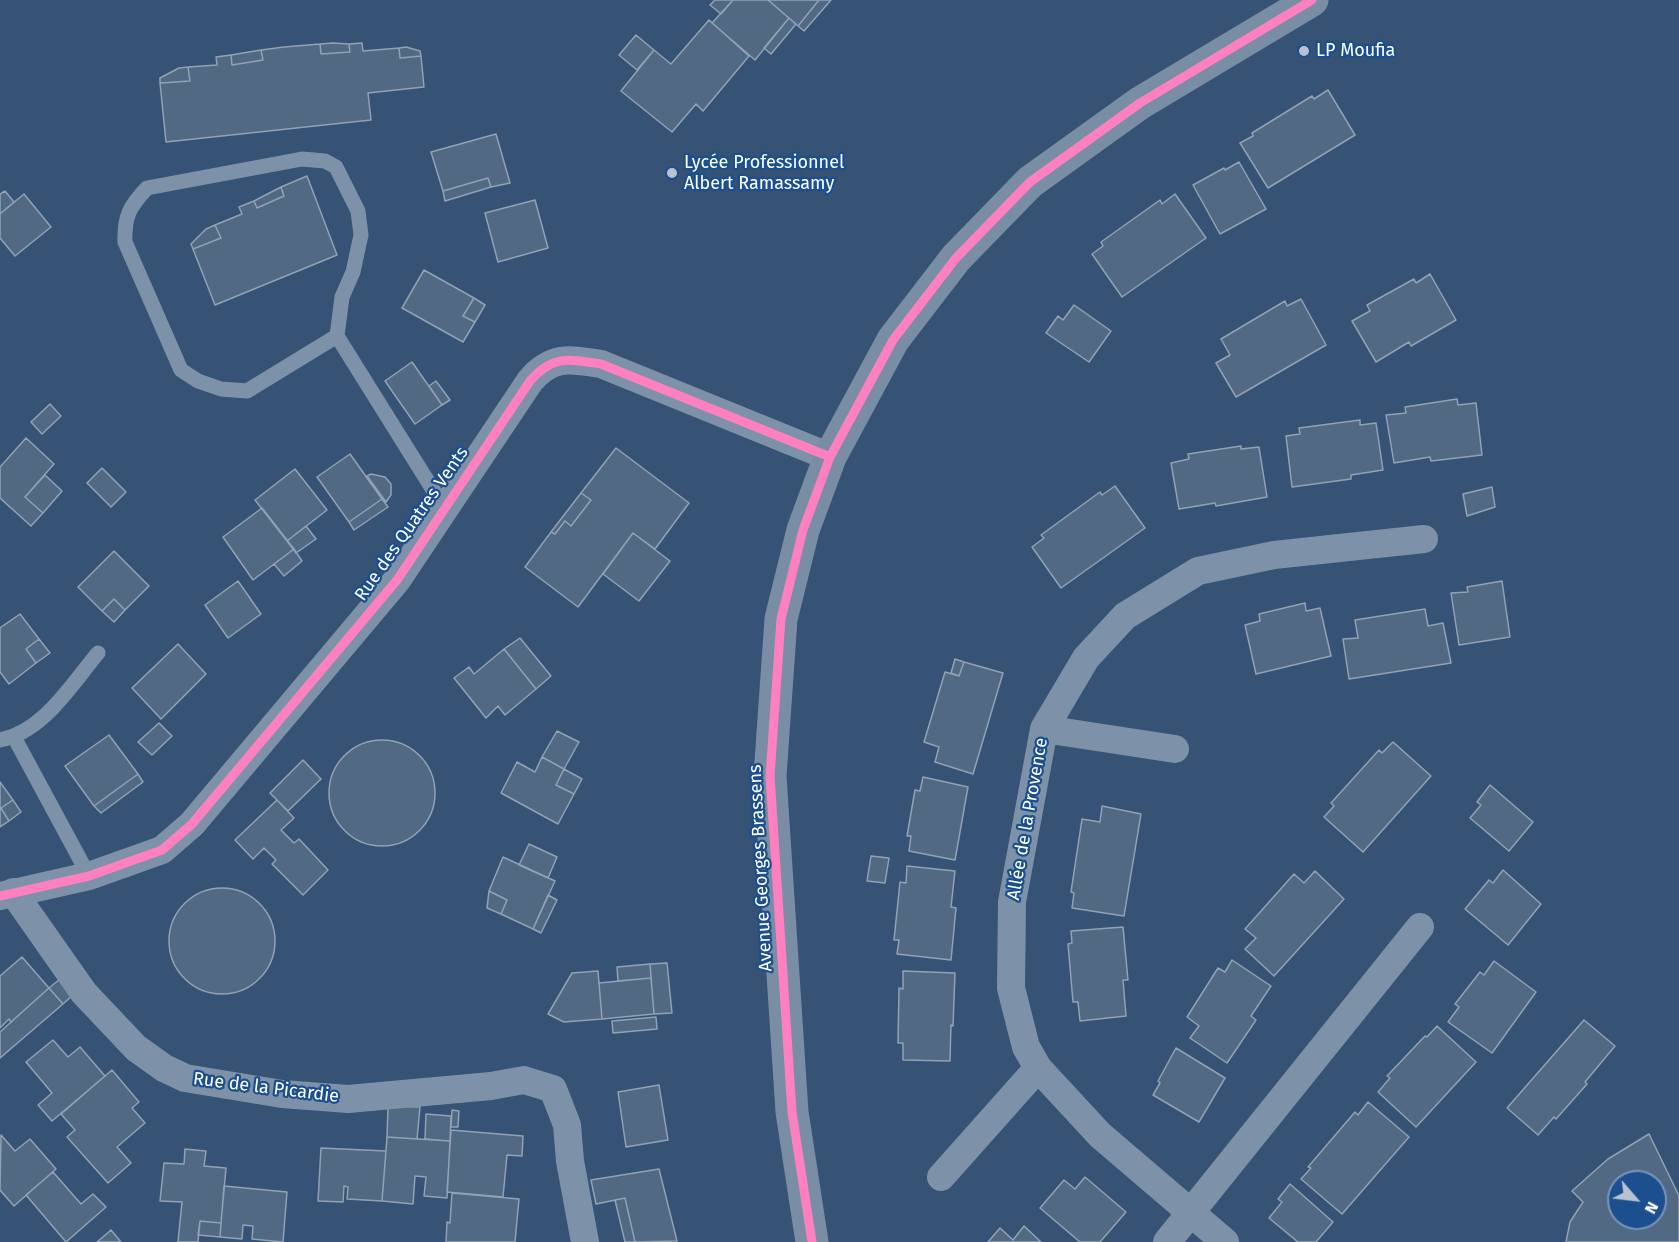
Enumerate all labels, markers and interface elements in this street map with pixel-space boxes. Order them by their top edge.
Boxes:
place label: LP Moufia [1316,40,1395,62]
marker: LP Moufia [1297,44,1311,58]
place label: Lycée Professionnel Albert Ramassamy [684,152,844,195]
marker: Lycée Professionnel Albert Ramassamy [665,166,679,180]
street label: Rue des Quatres Vents [351,443,473,605]
street label: Allée de la Provence [1003,736,1053,902]
street label: Avenue Georges Brassens [745,764,777,972]
street label: Rue de la Picardie [192,1068,340,1108]
north arrow [1607,1170,1667,1230]
text: N [1641,1199,1662,1217]

